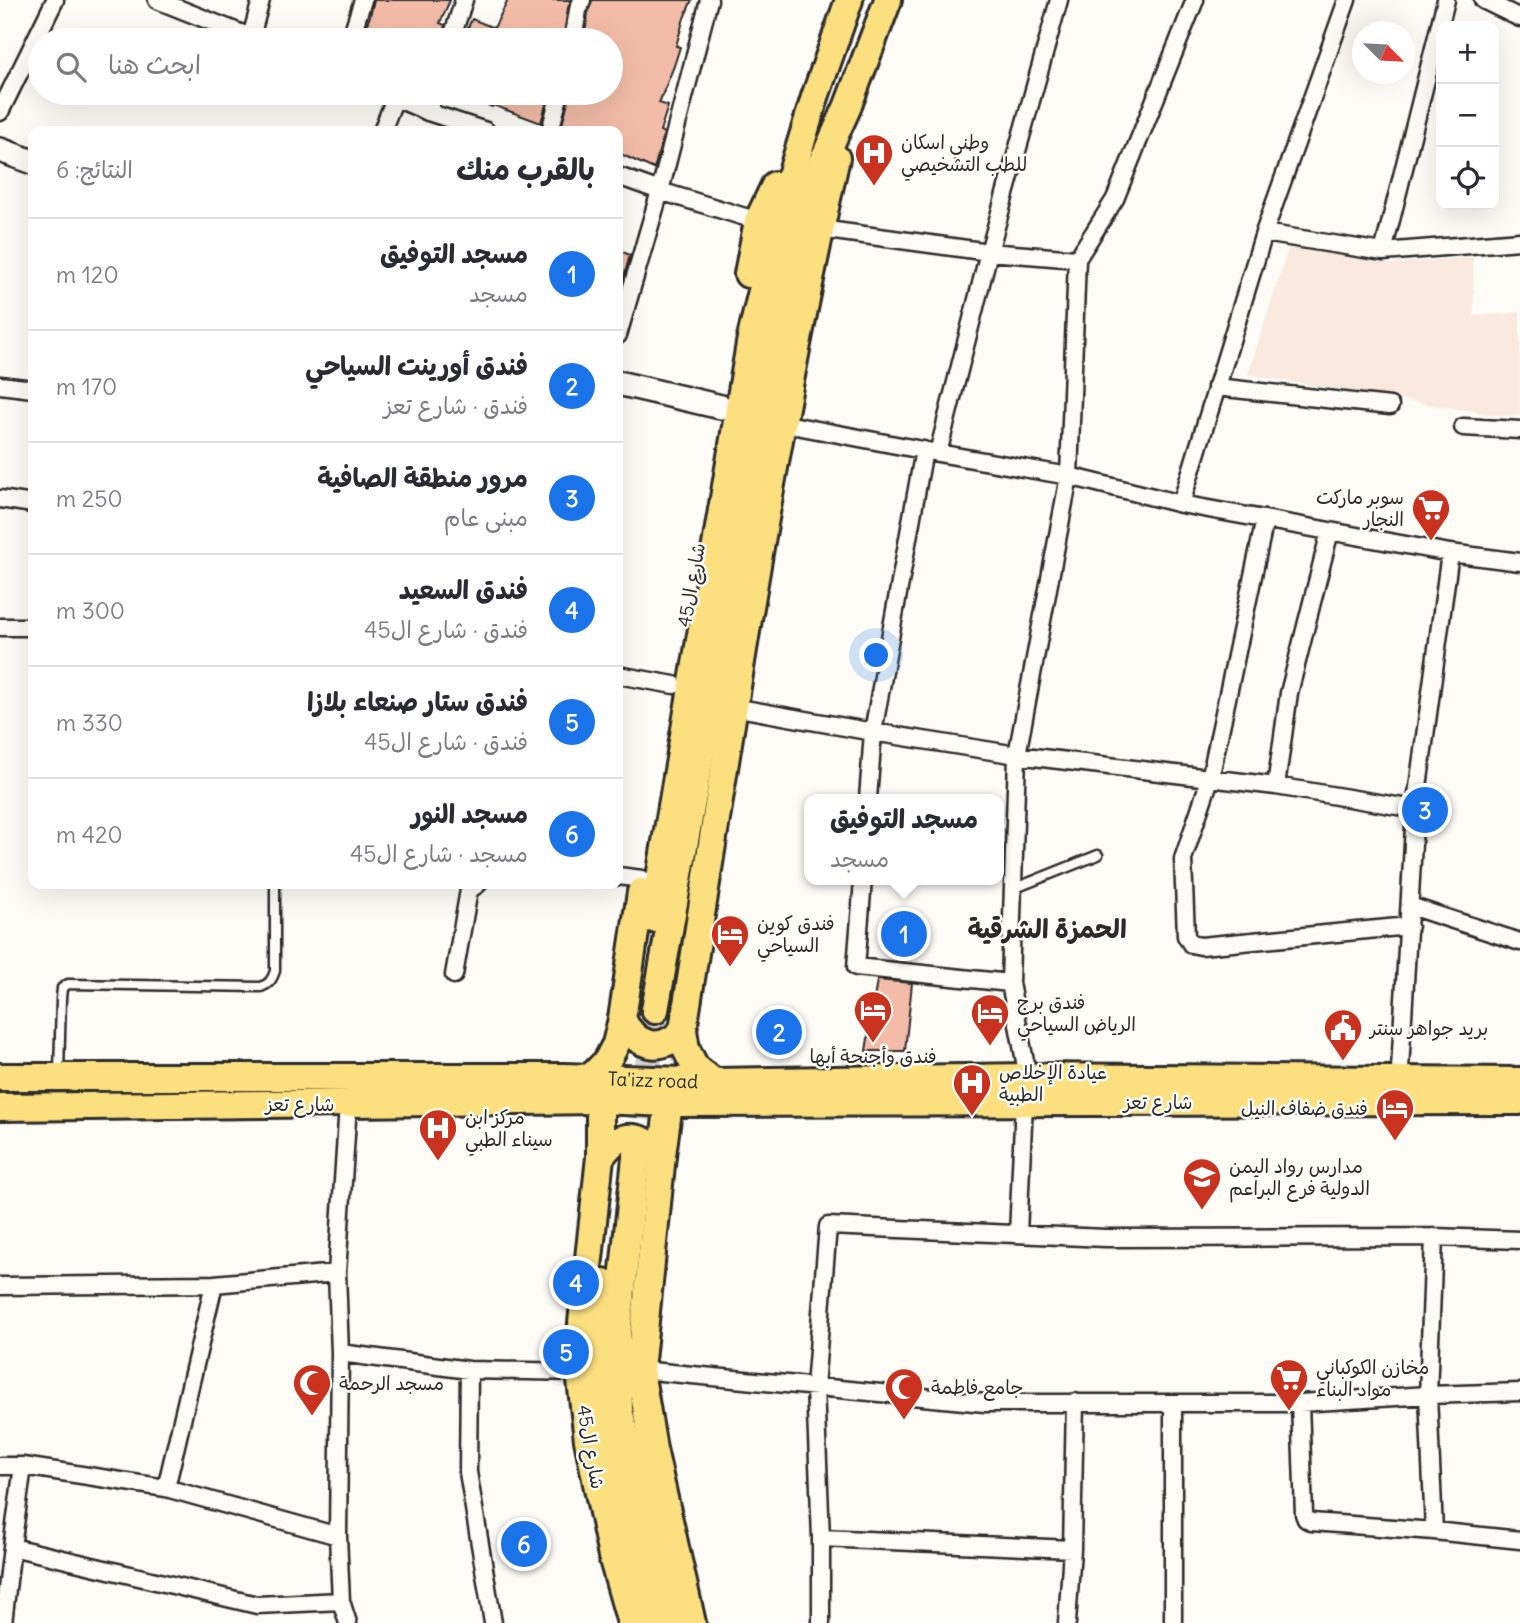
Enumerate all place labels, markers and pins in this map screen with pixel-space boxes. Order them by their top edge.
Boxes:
place label: وطني اسكان للطب التشخيصي [901,130,1027,181]
hospital icon: وطني اسكان للطب التشخيصي [853,132,895,187]
place label: سوبر ماركت النجار [1316,485,1404,531]
supermarket icon: سوبر ماركت النجار [1410,487,1452,542]
pin: 3 [1402,784,1448,836]
pin: 1 [881,908,927,960]
place label: فندق كوين السياحي [757,911,835,962]
hotel icon: فندق كوين السياحي [709,913,751,968]
hotel icon: فندق وأجنحة أبها [852,989,894,1044]
place label: فندق برج الرياض السياحي [1017,990,1136,1041]
hotel icon: فندق برج الرياض السياحي [969,992,1011,1047]
pin: 2 [756,1006,802,1058]
public building icon: بريد جواهر سنتر [1322,1007,1364,1062]
place label: بريد جواهر سنتر [1368,1016,1488,1041]
place label: فندق وأجنحة أبها [809,1044,937,1068]
place label: عيادة الإخلاص الطبية [999,1060,1107,1106]
hospital icon: عيادة الإخلاص الطبية [951,1062,993,1117]
hotel icon: فندق ضفاف النيل [1374,1087,1416,1142]
place label: فندق ضفاف النيل [1241,1096,1368,1120]
place label: مركز ابن سيناء الطبي [465,1105,553,1156]
hospital icon: مركز ابن سيناء الطبي [417,1107,459,1162]
place label: مدارس رواد اليمن الدولية فرع البراعم [1229,1154,1370,1203]
school or university icon: مدارس رواد اليمن الدولية فرع البراعم [1181,1156,1223,1211]
pin: 4 [553,1257,599,1309]
pin: 5 [543,1326,589,1378]
place label: مخازن الكوكباني مواد البناء [1316,1355,1429,1401]
supermarket icon: مخازن الكوكباني مواد البناء [1268,1357,1310,1412]
mosque icon: مسجد الرحمة [291,1362,333,1417]
mosque icon: جامع فاطمة [883,1366,925,1421]
place label: مسجد الرحمة [339,1371,444,1395]
place label: جامع فاطمة [931,1375,1023,1401]
pin: 6 [501,1518,547,1570]

